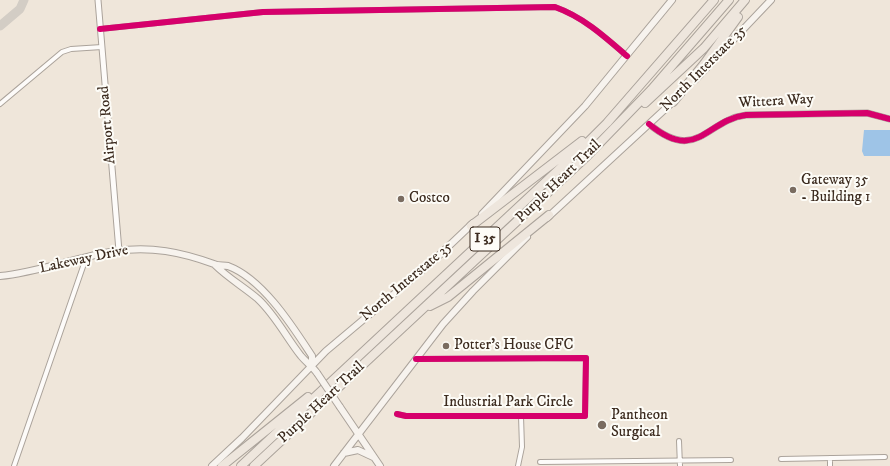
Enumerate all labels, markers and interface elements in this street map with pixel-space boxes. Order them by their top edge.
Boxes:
street label: North Interstate 35 [657,22,751,116]
street label: Airport Road [96,85,120,165]
street label: Wittera Way [738,91,814,113]
street label: Purple Heart Trail [513,137,605,227]
place label: Gateway 35 - Building 1 [801,172,871,207]
marker: Gateway 35 - Building 1 [788,185,798,195]
place label: Costco [409,190,450,208]
marker: Costco [396,194,406,204]
road number: I 35 [470,227,500,251]
street label: North Interstate 35 [357,238,457,326]
street label: Lakeway Drive [38,242,130,278]
place label: Potter's House CFC [454,337,573,355]
marker: Potter's House CFC [441,341,451,351]
street label: Purple Heart Trail [275,358,369,448]
street label: Industrial Park Circle [443,394,573,412]
place label: Pantheon Surgical [611,407,668,442]
marker: Pantheon Surgical [596,419,608,431]

